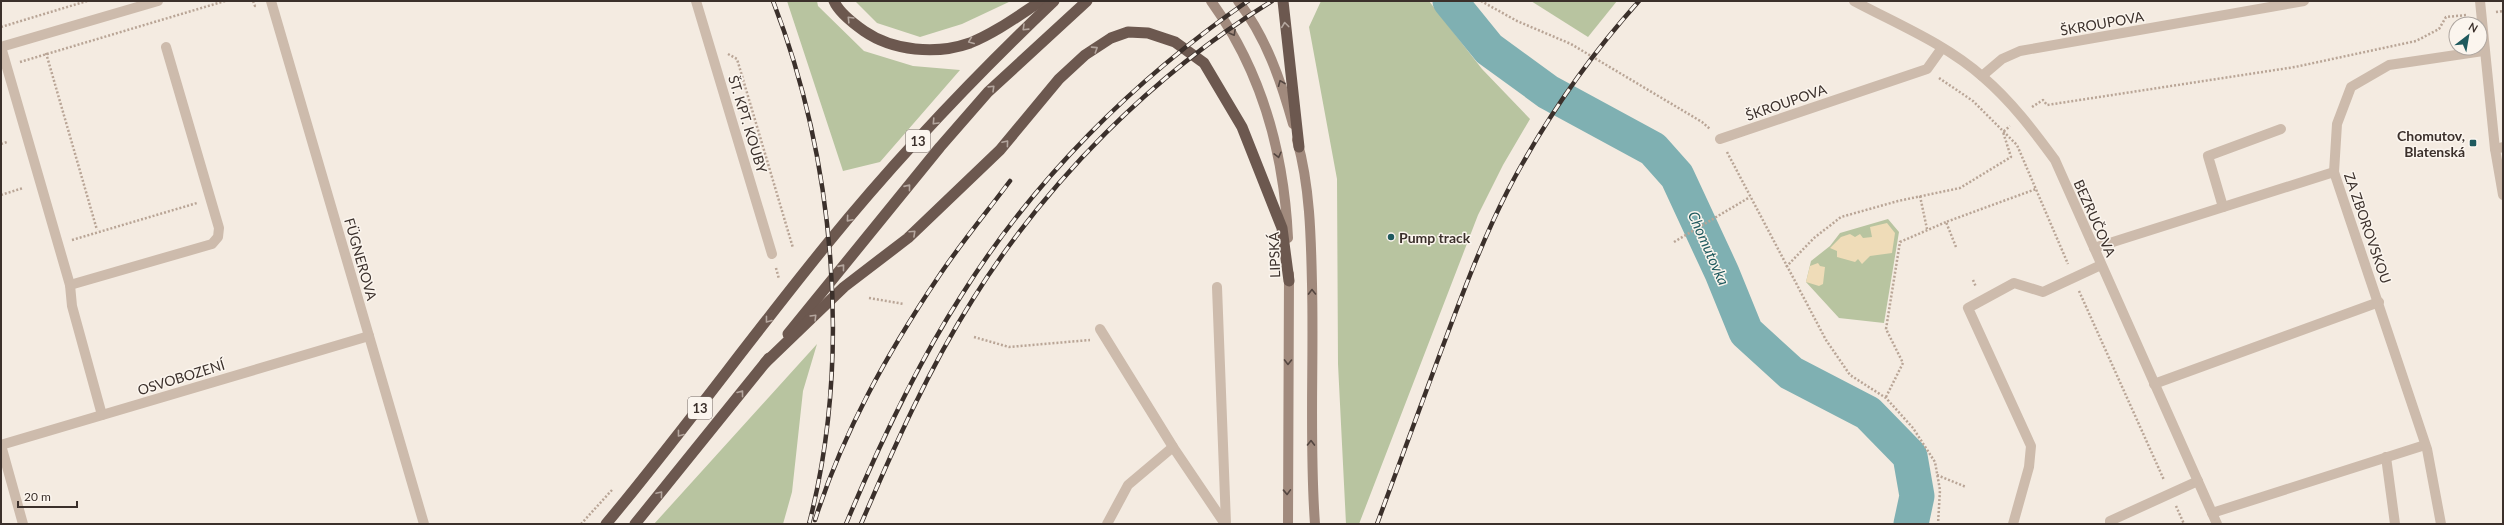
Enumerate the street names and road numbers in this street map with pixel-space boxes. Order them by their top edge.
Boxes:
street label: ŠKROUPOVA [2059,7,2146,39]
street label: ŠT. KPT. KOUBY [725,73,771,175]
street label: ŠKROUPOVA [1743,80,1829,124]
road number: 13 [906,130,930,152]
street label: ZA ZBOROVSKOU [2341,170,2395,286]
street label: BEZRUČOVA [2070,177,2120,260]
street label: FÜGNEROVA [341,216,381,303]
street label: LIPSKÁ [1265,231,1283,278]
street label: OSVOBOZENÍ [135,355,228,398]
road number: 13 [688,397,712,419]

